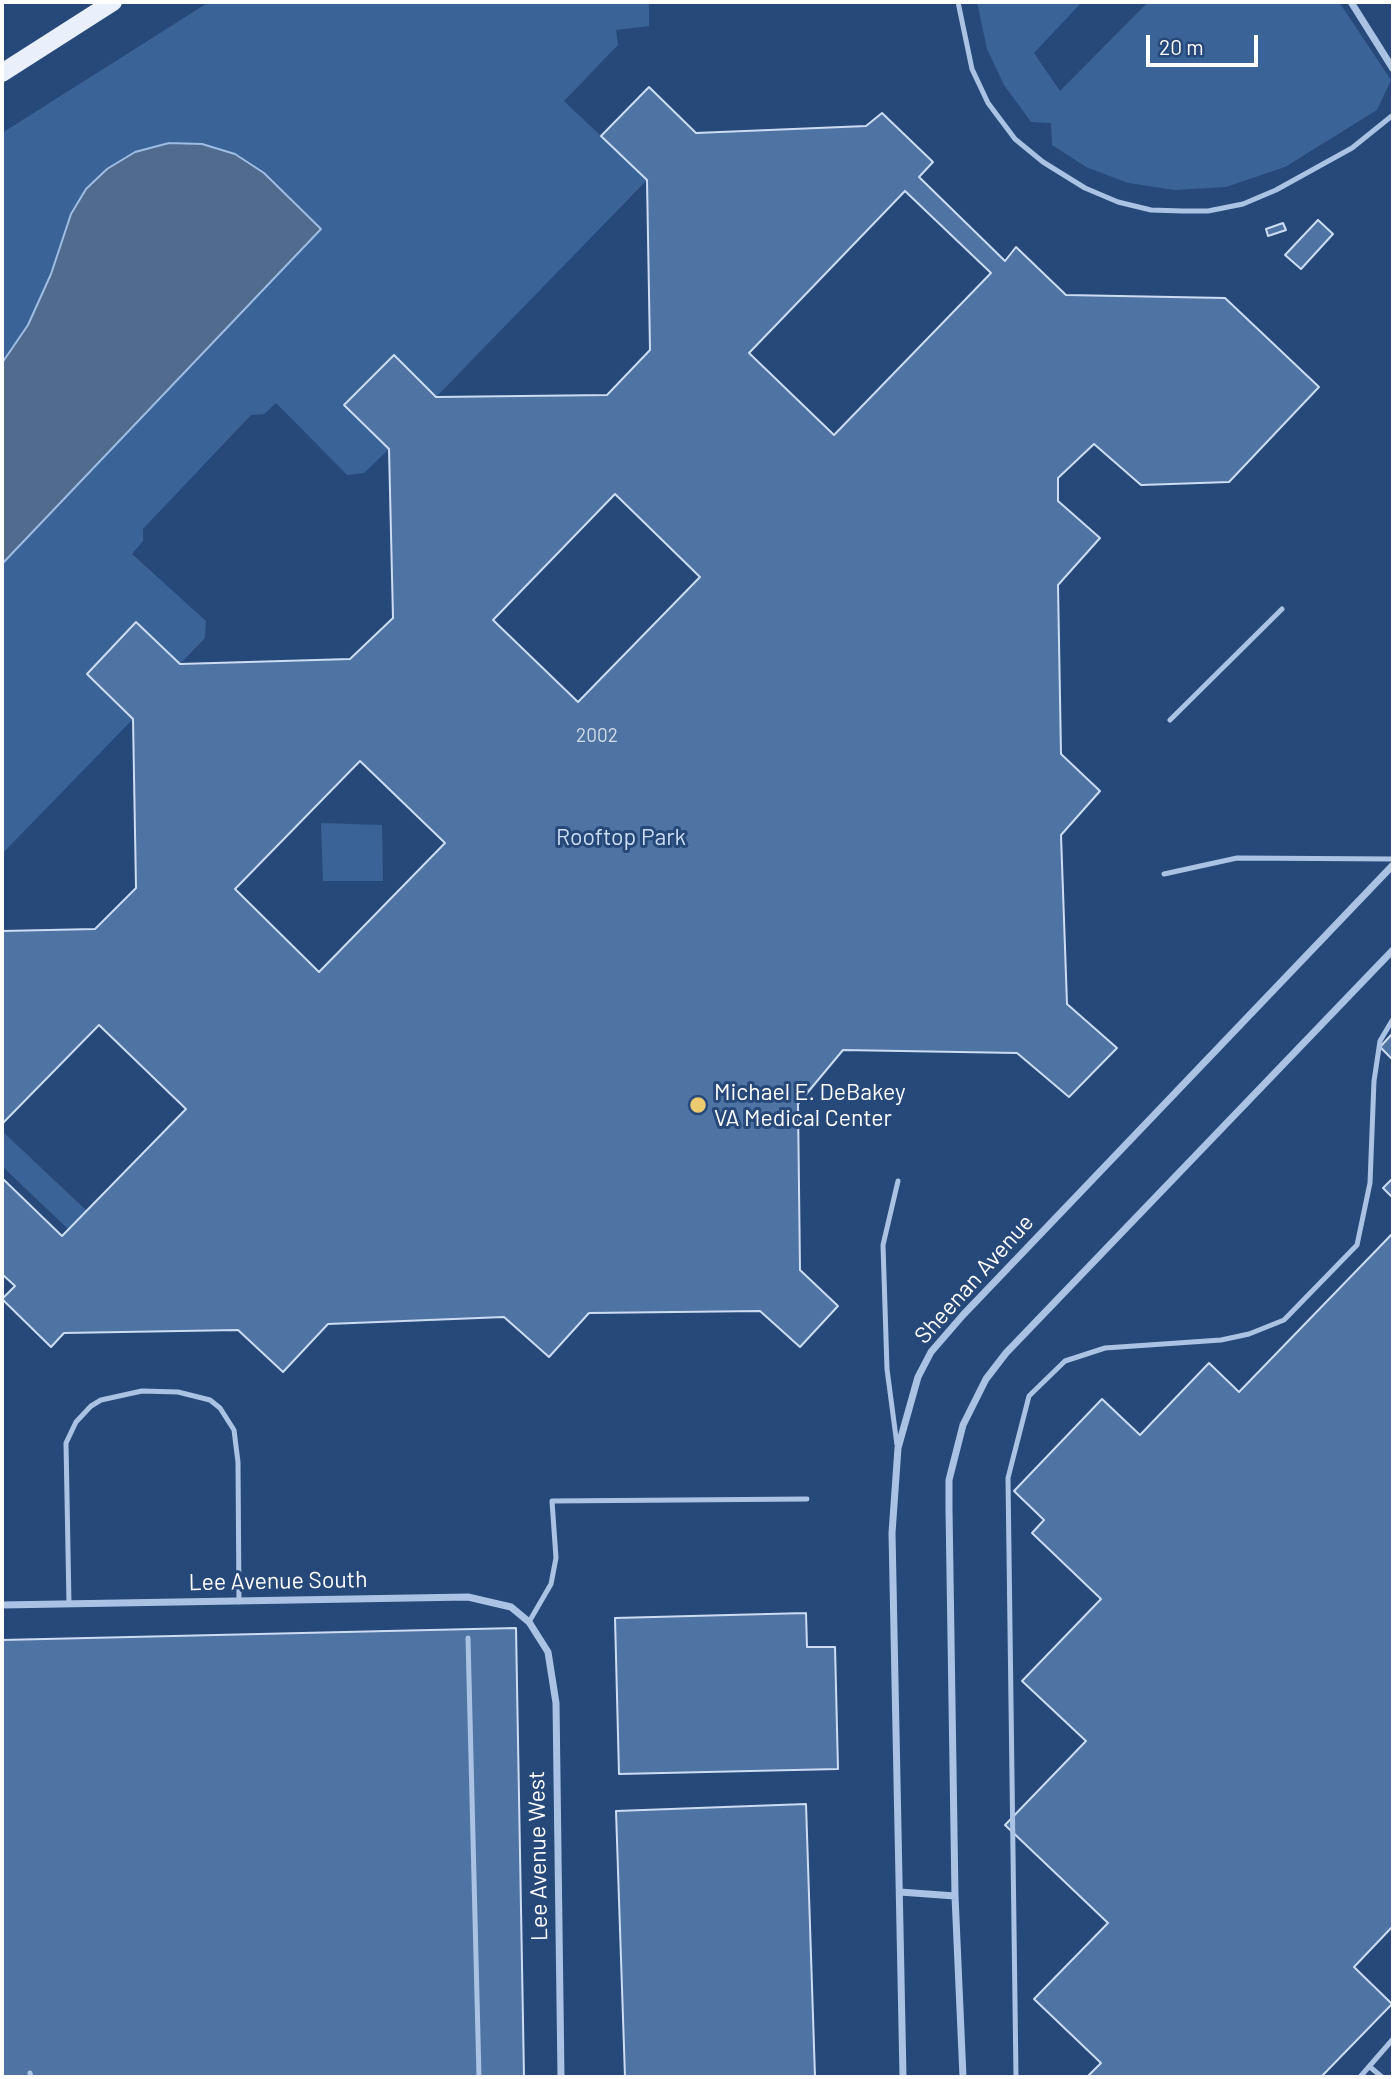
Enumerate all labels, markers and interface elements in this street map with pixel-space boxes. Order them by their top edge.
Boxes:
scale bar [1150,21,1262,65]
text: 20 m [1159,34,1204,59]
house number: 2002 [576,725,618,747]
park label: Rooftop Park [556,823,686,851]
place label: Michael E. DeBakey VA Medical Center [714,1078,906,1132]
marker: Michael E. DeBakey VA Medical Center [688,1095,708,1115]
street label: Sheenan Avenue [909,1209,1039,1349]
street label: Lee Avenue South [188,1566,368,1596]
street label: Lee Avenue West [523,1771,553,1941]

